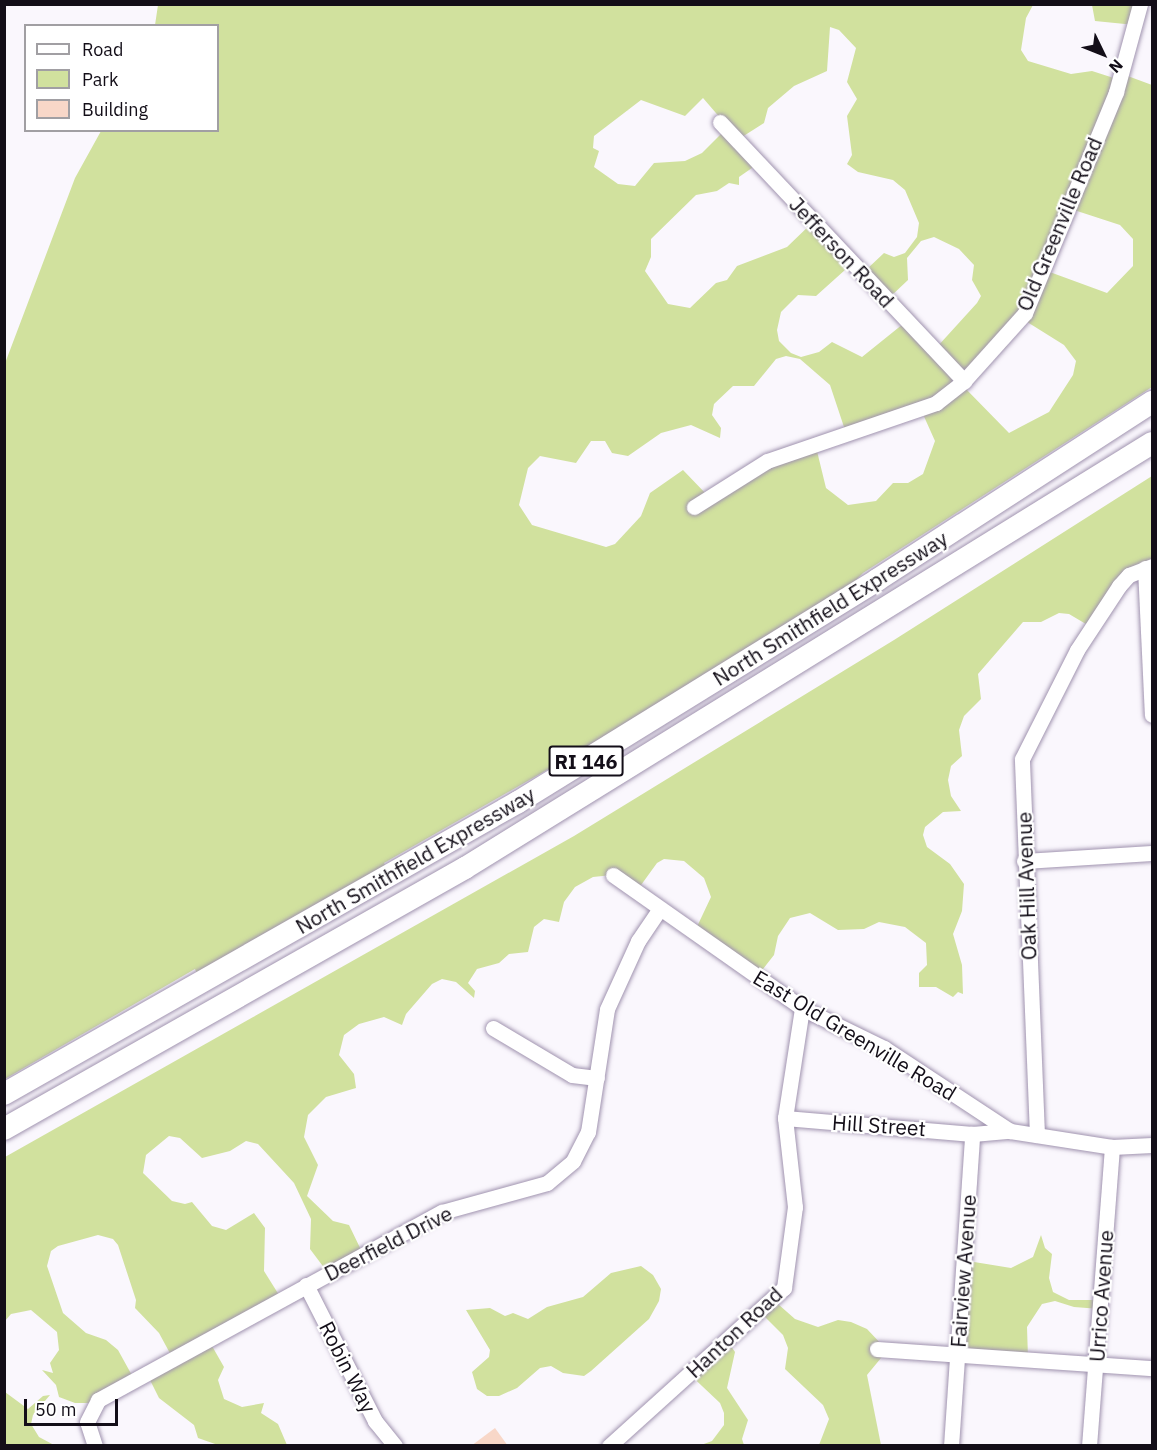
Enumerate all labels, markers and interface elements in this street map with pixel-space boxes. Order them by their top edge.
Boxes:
legend [24,24,219,132]
north arrow [1073,24,1133,84]
text: Road [82,38,123,61]
text: N [1105,55,1127,77]
text: Park [82,68,118,91]
text: Building [82,98,148,121]
street label: Old Greenville Road [1011,133,1107,315]
street label: Jefferson Road [784,191,900,313]
street label: North Smithfield Expressway [708,525,952,691]
road number: RI 146 [548,744,624,778]
street label: North Smithfield Expressway [291,781,539,939]
street label: Oak Hill Avenue [1011,811,1041,961]
street label: East Old Greenville Road [749,964,961,1106]
street label: Hill Street [831,1109,927,1141]
street label: Fairview Avenue [945,1194,981,1348]
street label: Deerfield Drive [320,1200,456,1286]
street label: Urrico Avenue [1084,1229,1118,1363]
street label: Hanton Road [681,1281,787,1383]
street label: Robin Way [314,1317,382,1417]
scale bar [27,1387,122,1425]
text: 50 m [35,1398,77,1421]

